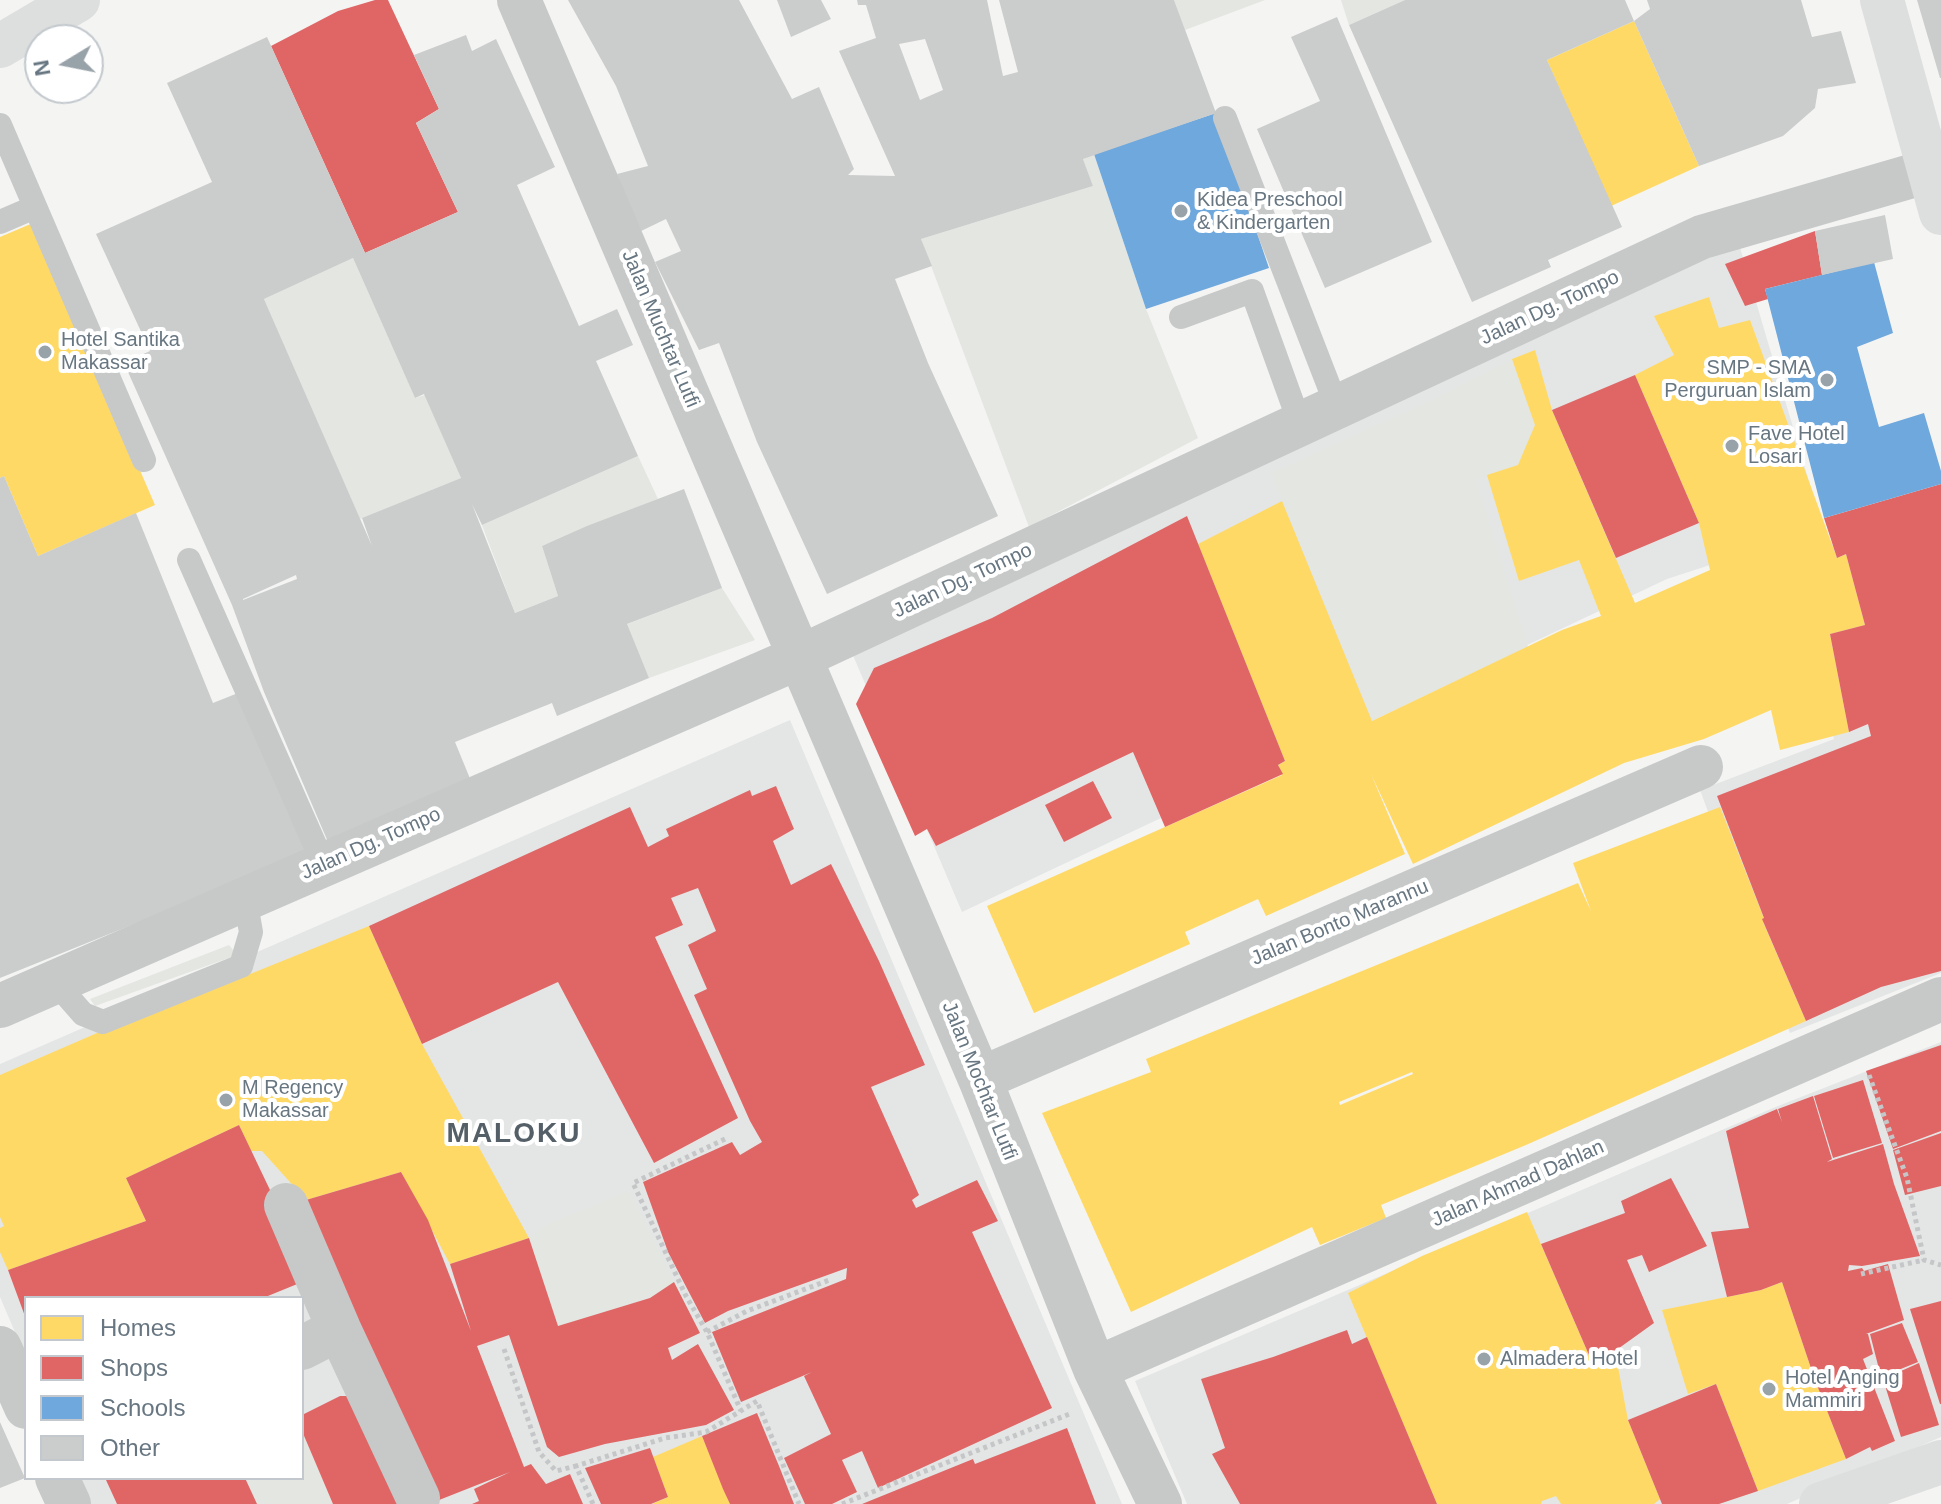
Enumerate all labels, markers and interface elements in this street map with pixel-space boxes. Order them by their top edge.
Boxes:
north arrow [24,24,104,104]
text: N [28,58,56,78]
place label: Kidea Preschool & Kindergarten [1197,188,1343,235]
marker: Kidea Preschool & Kindergarten [1172,202,1190,220]
street label: Jalan Muchtar Lutfi [616,247,704,411]
street label: Jalan Dg. Tompo [1477,265,1623,351]
place label: Hotel Santika Makassar [61,328,180,375]
marker: Hotel Santika Makassar [36,343,54,361]
place label: SMP - SMA Perguruan Islam [1664,356,1811,403]
marker: SMP - SMA Perguruan Islam [1818,371,1836,389]
place label: Fave Hotel Losari [1748,422,1845,469]
marker: Fave Hotel Losari [1723,437,1741,455]
street label: Jalan Dg. Tompo [890,538,1036,624]
street label: Jalan Dg. Tompo [298,803,444,885]
street label: Jalan Bonto Marannu [1248,875,1432,971]
street label: Jalan Mochtar Lutfi [936,998,1022,1164]
place label: M Regency Makassar [242,1076,343,1123]
marker: M Regency Makassar [217,1091,235,1109]
district label: MALOKU [447,1117,581,1151]
street label: Jalan Ahmad Dahlan [1428,1135,1608,1233]
legend [24,1296,304,1480]
text: Homes [100,1314,176,1341]
place label: Almadera Hotel [1500,1347,1638,1371]
marker: Almadera Hotel [1475,1350,1493,1368]
text: Shops [100,1354,168,1381]
place label: Hotel Anging Mammiri [1785,1366,1900,1413]
marker: Hotel Anging Mammiri [1760,1380,1778,1398]
text: Schools [100,1394,185,1421]
text: Other [100,1434,160,1461]

